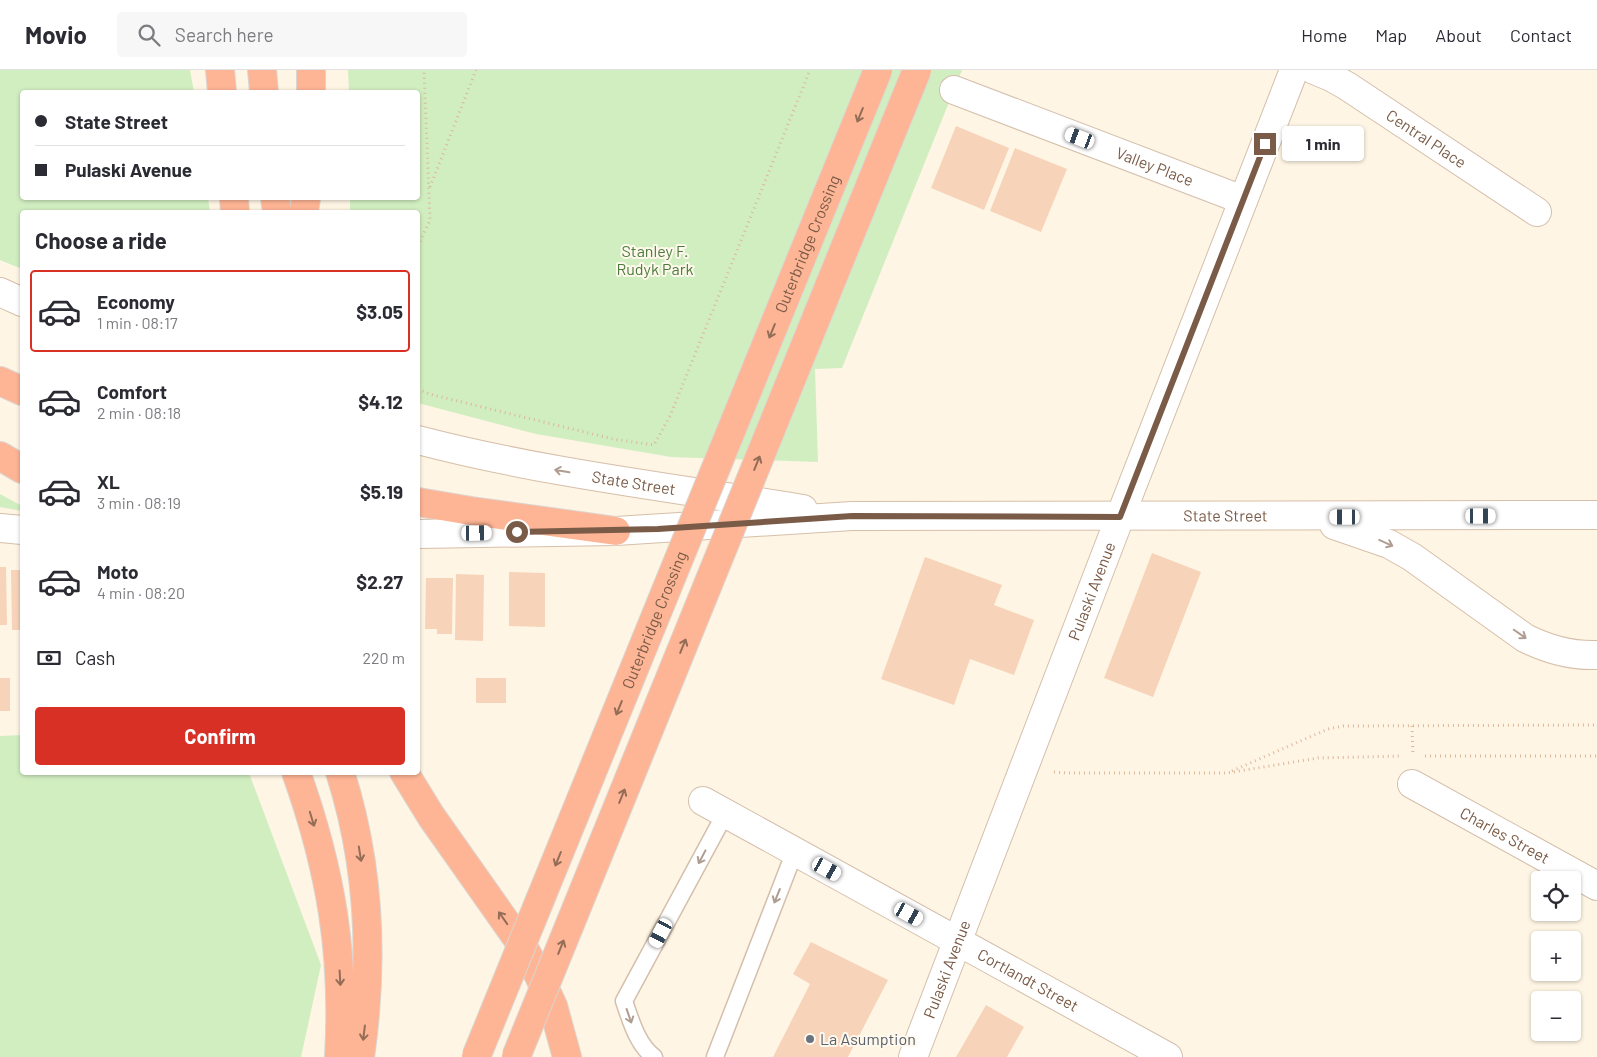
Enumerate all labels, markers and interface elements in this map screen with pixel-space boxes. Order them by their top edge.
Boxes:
search box [117,12,467,57]
text: Movio [25,20,87,49]
icon: search [135,21,163,49]
text: Search here [175,23,274,46]
text: Home [1301,24,1347,46]
text: Map [1375,24,1407,46]
text: About [1435,24,1482,46]
text: Contact [1510,24,1572,46]
street label: Central Place [1383,105,1470,171]
one-way arrow [855,107,864,122]
text: State Street [65,110,168,133]
car [1063,126,1096,150]
callout: 1 min [1282,126,1365,162]
route end [1254,133,1276,155]
text: 1 min [1305,134,1341,153]
street label: Valley Place [1114,143,1196,189]
text: Pulaski Avenue [65,158,192,181]
street label: Outerbridge Crossing [770,172,843,315]
text: Choose a ride [35,227,167,253]
park label: Stanley F. Rudyk Park [616,241,694,278]
icon: car [37,289,82,334]
text: Economy [97,290,175,313]
text: $3.05 [356,300,403,323]
text: 1 min · 08:17 [97,313,177,332]
one-way arrow [767,323,776,338]
icon: car [37,379,82,424]
text: Comfort [97,380,167,403]
text: $4.12 [358,390,403,413]
text: 2 min · 08:18 [97,403,181,422]
one-way arrow [753,456,763,471]
one-way arrow [554,465,570,475]
street label: State Street [591,466,677,498]
icon: car [37,469,82,514]
text: XL [97,470,120,493]
text: $5.19 [360,480,403,503]
text: 3 min · 08:19 [97,493,181,512]
street label: State Street [1183,505,1268,525]
car [1466,509,1496,524]
car [1330,510,1360,525]
route start [506,521,528,543]
car [461,525,492,541]
one-way arrow [1378,538,1393,548]
street label: Pulaski Avenue [1064,539,1119,643]
street label: Outerbridge Crossing [617,548,690,691]
icon: car [37,559,82,604]
text: Moto [97,560,139,583]
text: $2.27 [356,570,403,593]
text: 4 min · 08:20 [97,583,185,602]
one-way arrow [1513,629,1527,639]
one-way arrow [679,639,688,654]
icon: cash [35,644,63,672]
text: Cash [75,646,116,669]
text: 220 m [362,648,405,667]
one-way arrow [614,700,623,715]
button: Confirm [35,707,405,765]
one-way arrow [618,789,627,805]
street label: Charles Street [1457,803,1553,867]
one-way arrow [308,810,318,826]
one-way arrow [355,845,365,861]
one-way arrow [697,849,707,864]
one-way arrow [552,851,561,866]
car [810,855,843,883]
map controls [1531,871,1581,1041]
button: locate [1531,871,1581,921]
one-way arrow [771,888,781,903]
car [892,900,925,928]
one-way arrow [498,912,508,926]
car [647,916,674,950]
street label: Pulaski Avenue [919,917,974,1021]
button: + [1531,931,1581,981]
one-way arrow [556,940,566,955]
street label: Cortlandt Street [975,944,1082,1015]
one-way arrow [335,970,344,986]
button: − [1531,991,1581,1041]
one-way arrow [625,1008,635,1024]
one-way arrow [359,1025,369,1041]
place label: La Asumption [820,1029,916,1048]
marker: La Asumption [804,1033,816,1045]

